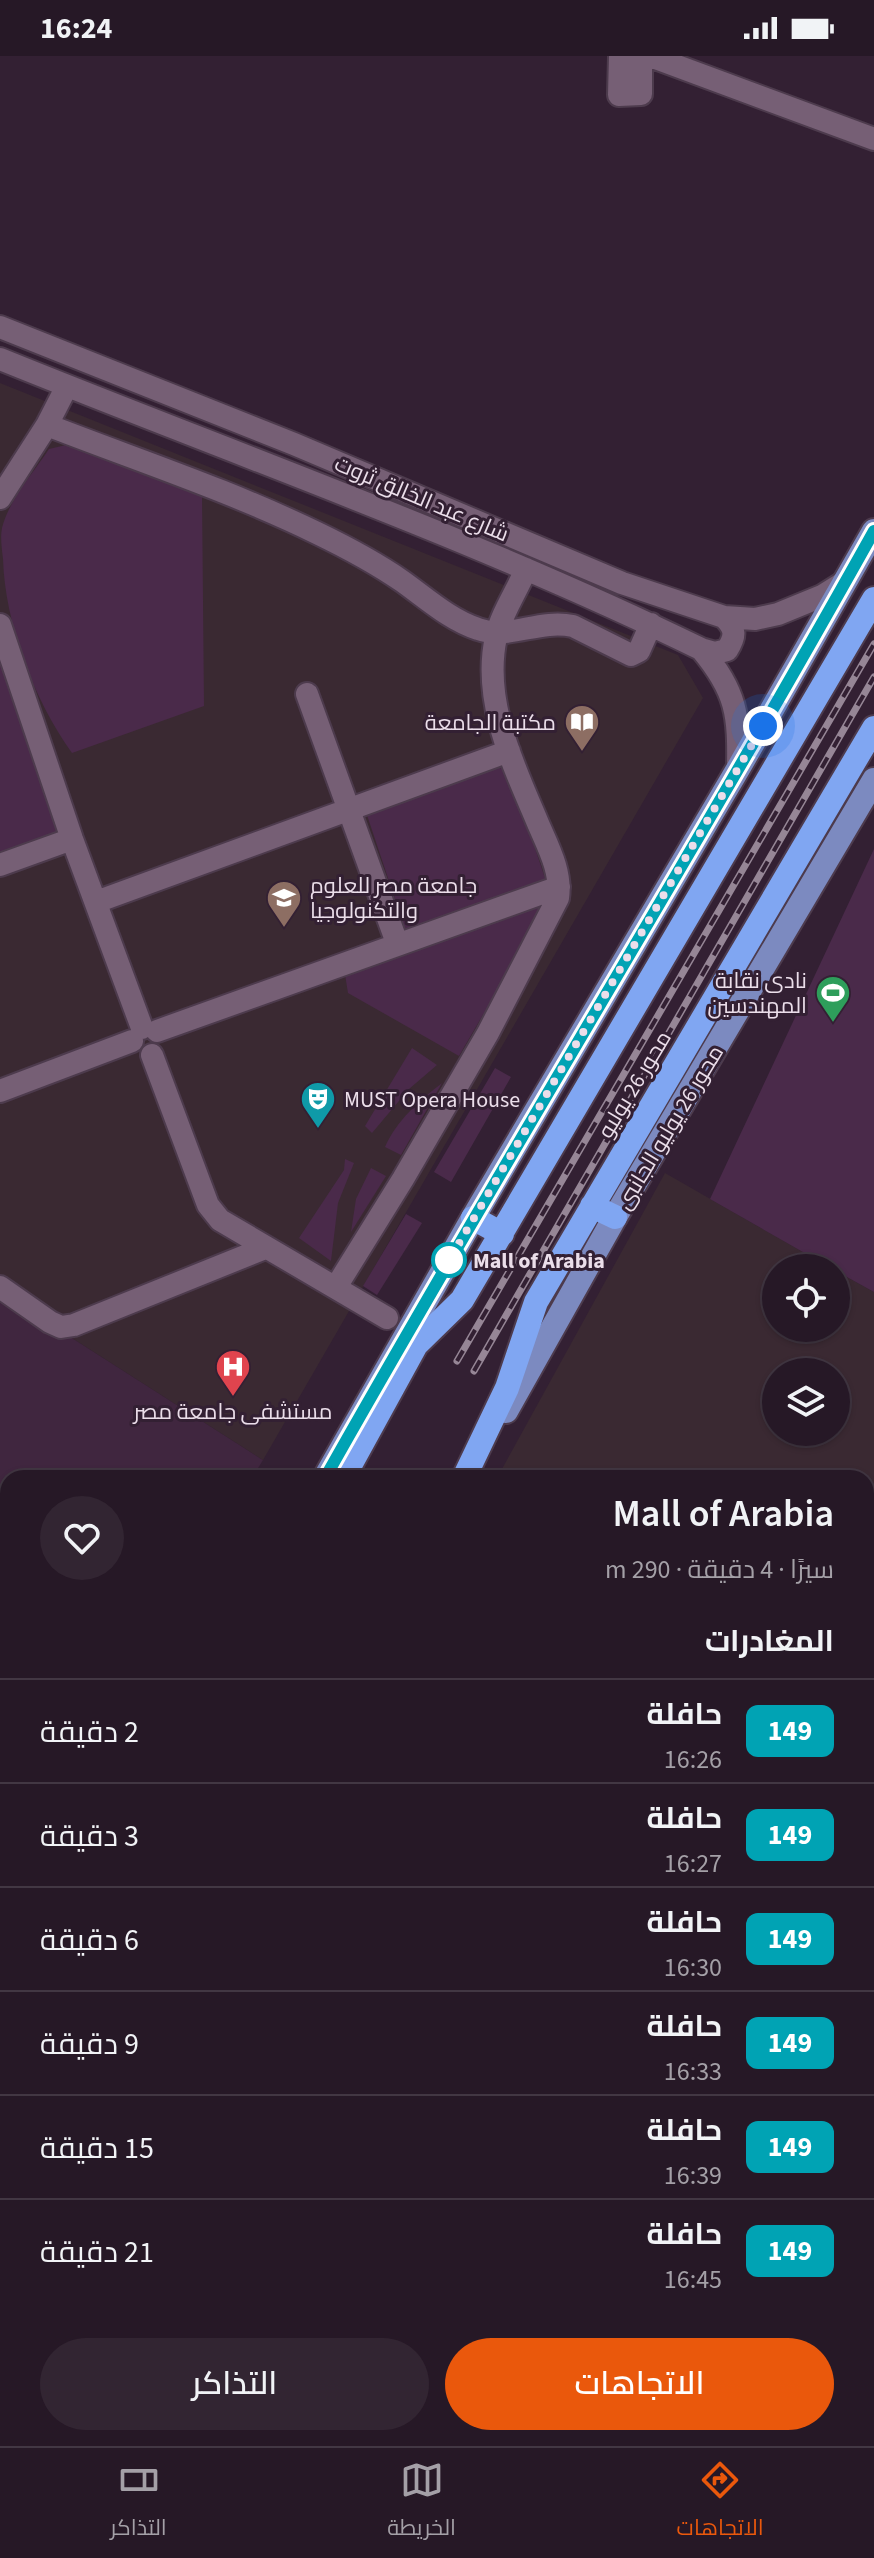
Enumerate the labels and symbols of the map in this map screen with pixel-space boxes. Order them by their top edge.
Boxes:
street label: شارع عبد الخالق ثروت [330,448,514,550]
library icon: مكتبة الجامعة [563,703,601,753]
your location [743,706,783,746]
place label: مكتبة الجامعة [425,707,556,739]
place label: جامعة مصر للعلوم والتكنولوجيا [310,870,477,927]
school or university icon: جامعة مصر للعلوم والتكنولوجيا [265,879,303,929]
place label: نادى نقابة المهندسين [707,965,807,1022]
sports icon: نادى نقابة المهندسين [814,974,852,1024]
street label: محور 26 يوليو [590,1025,680,1144]
street label: محور 26 يوليو الجانبى [608,1039,732,1216]
theatre icon: MUST Opera House [299,1080,337,1130]
place label: MUST Opera House [344,1084,520,1116]
marker: Mall of Arabia [432,1243,466,1277]
place label: Mall of Arabia [473,1245,605,1277]
hospital icon: مستشفى جامعة مصر [214,1348,252,1398]
place label: مستشفى جامعة مصر [131,1396,333,1428]

